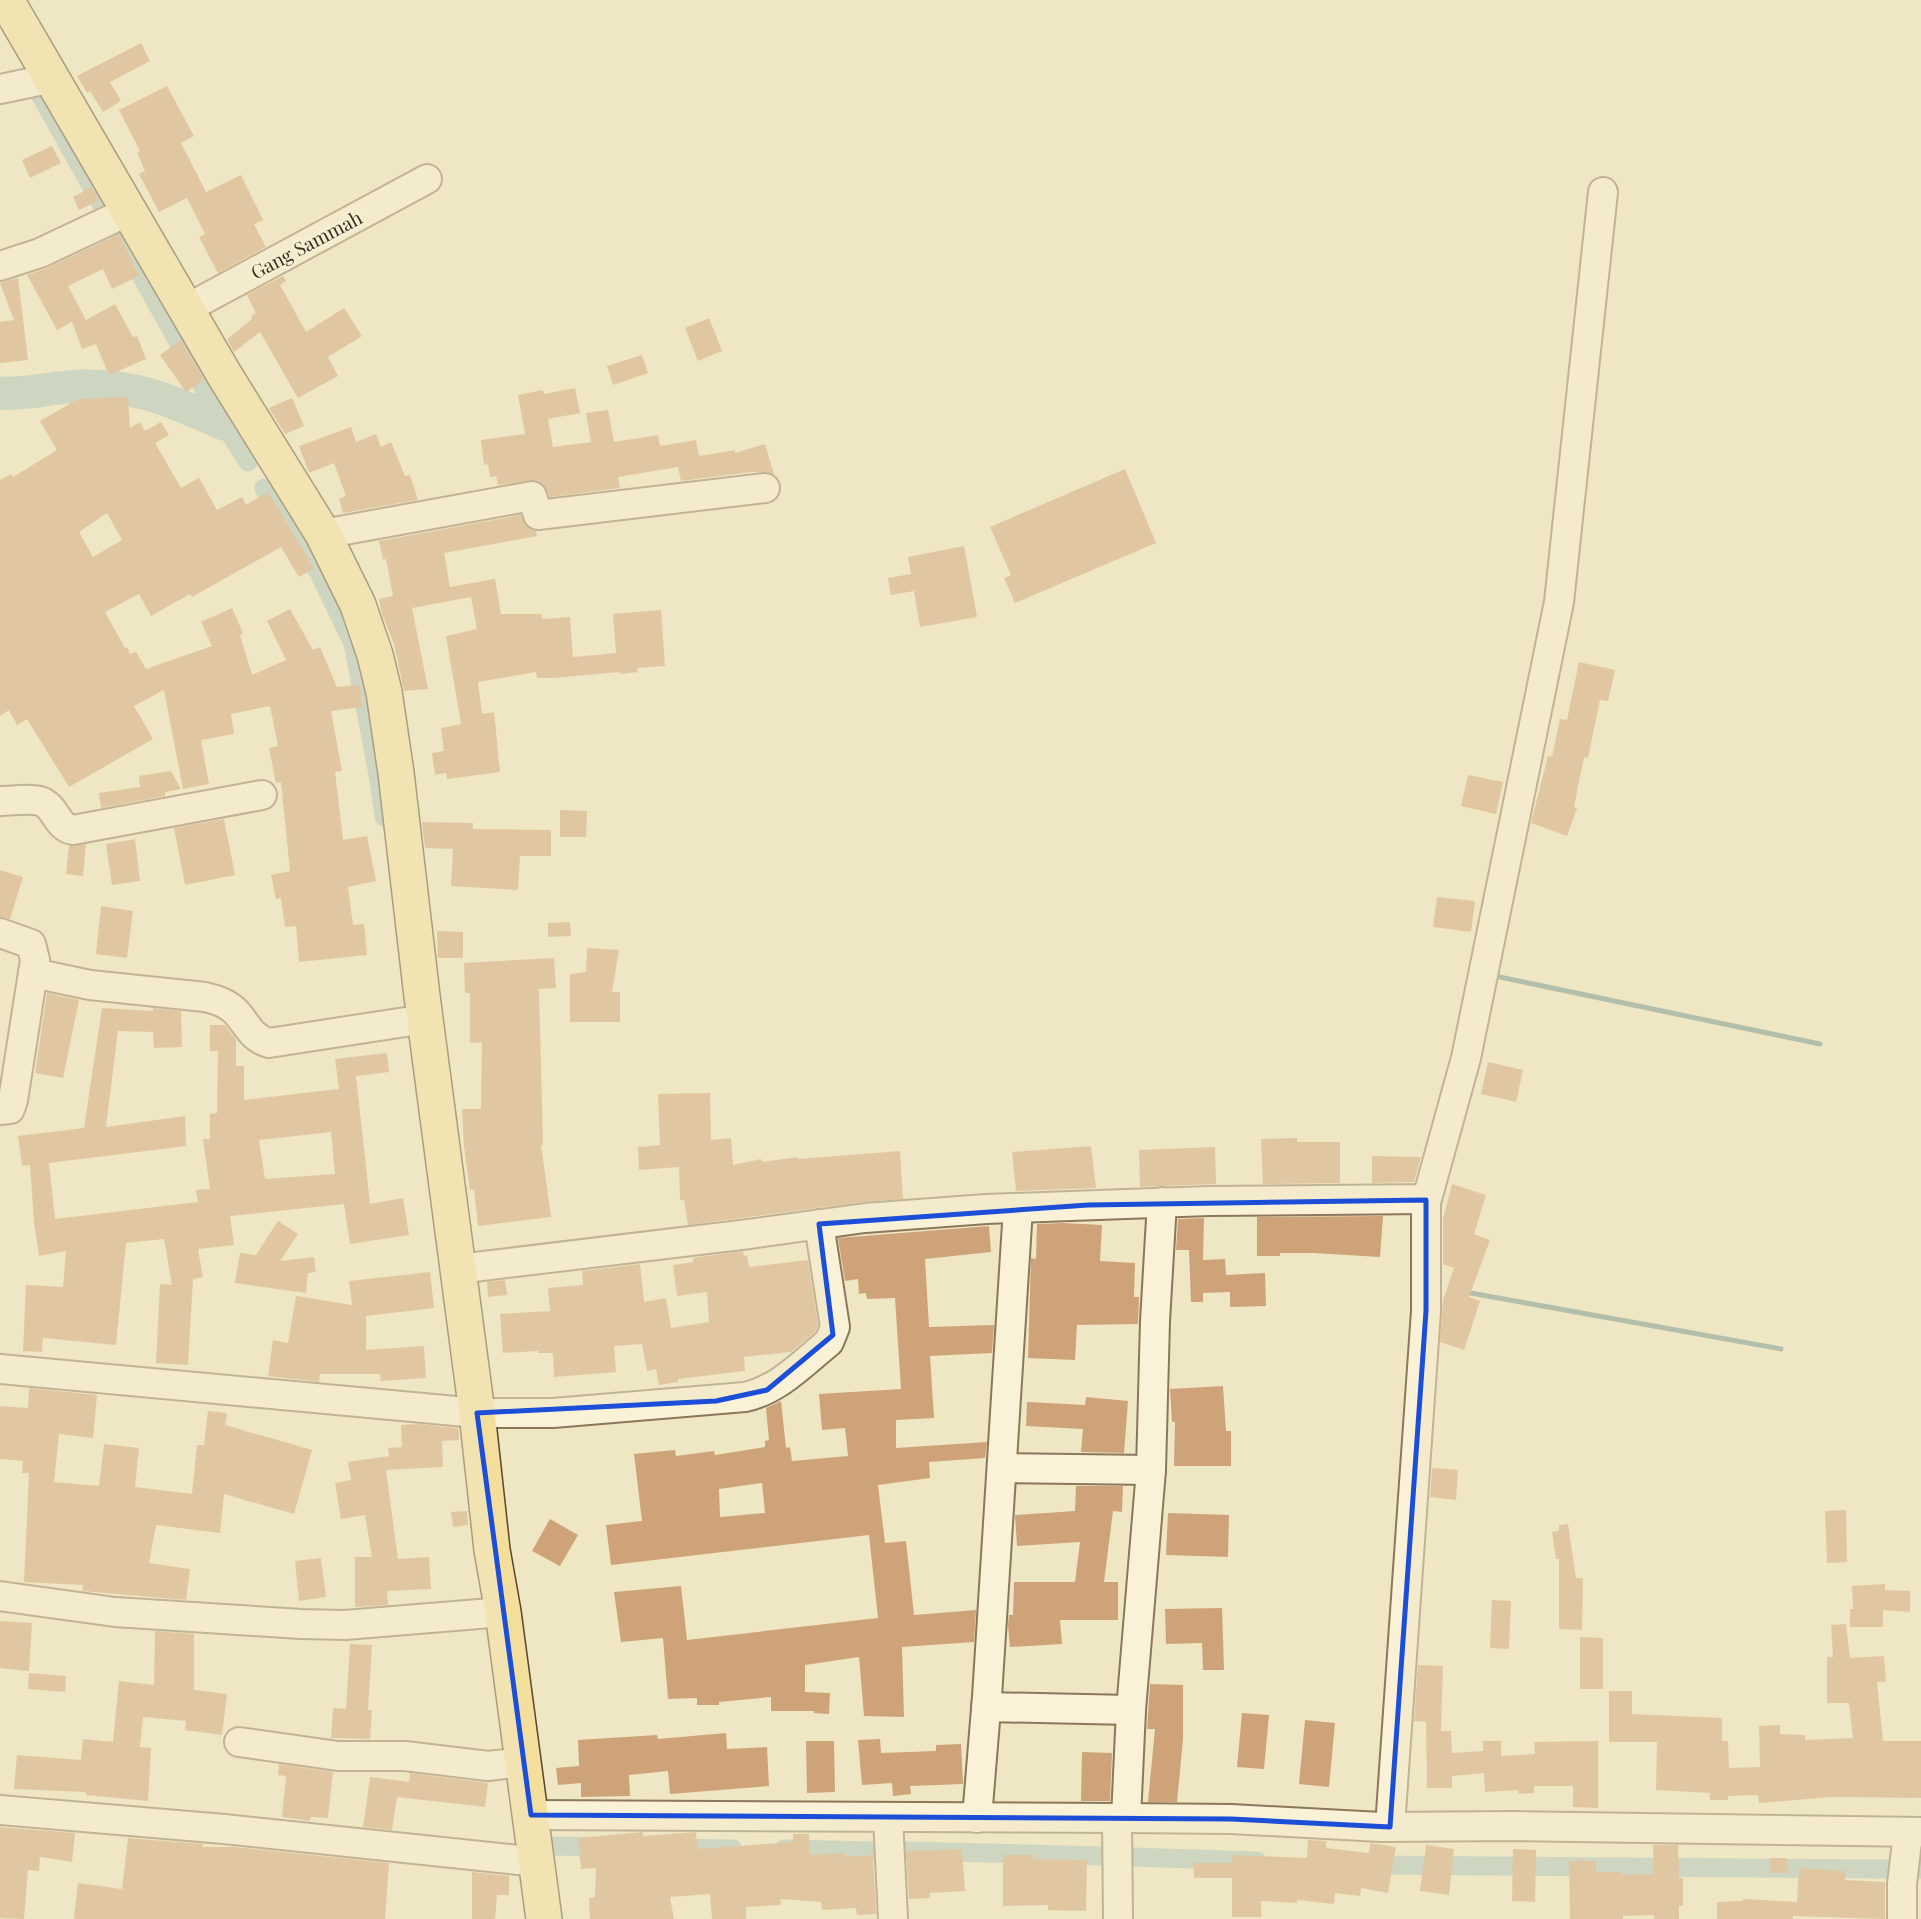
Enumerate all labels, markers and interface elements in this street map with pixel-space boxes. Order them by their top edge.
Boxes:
street label: Gang Sammah [246,204,366,284]

